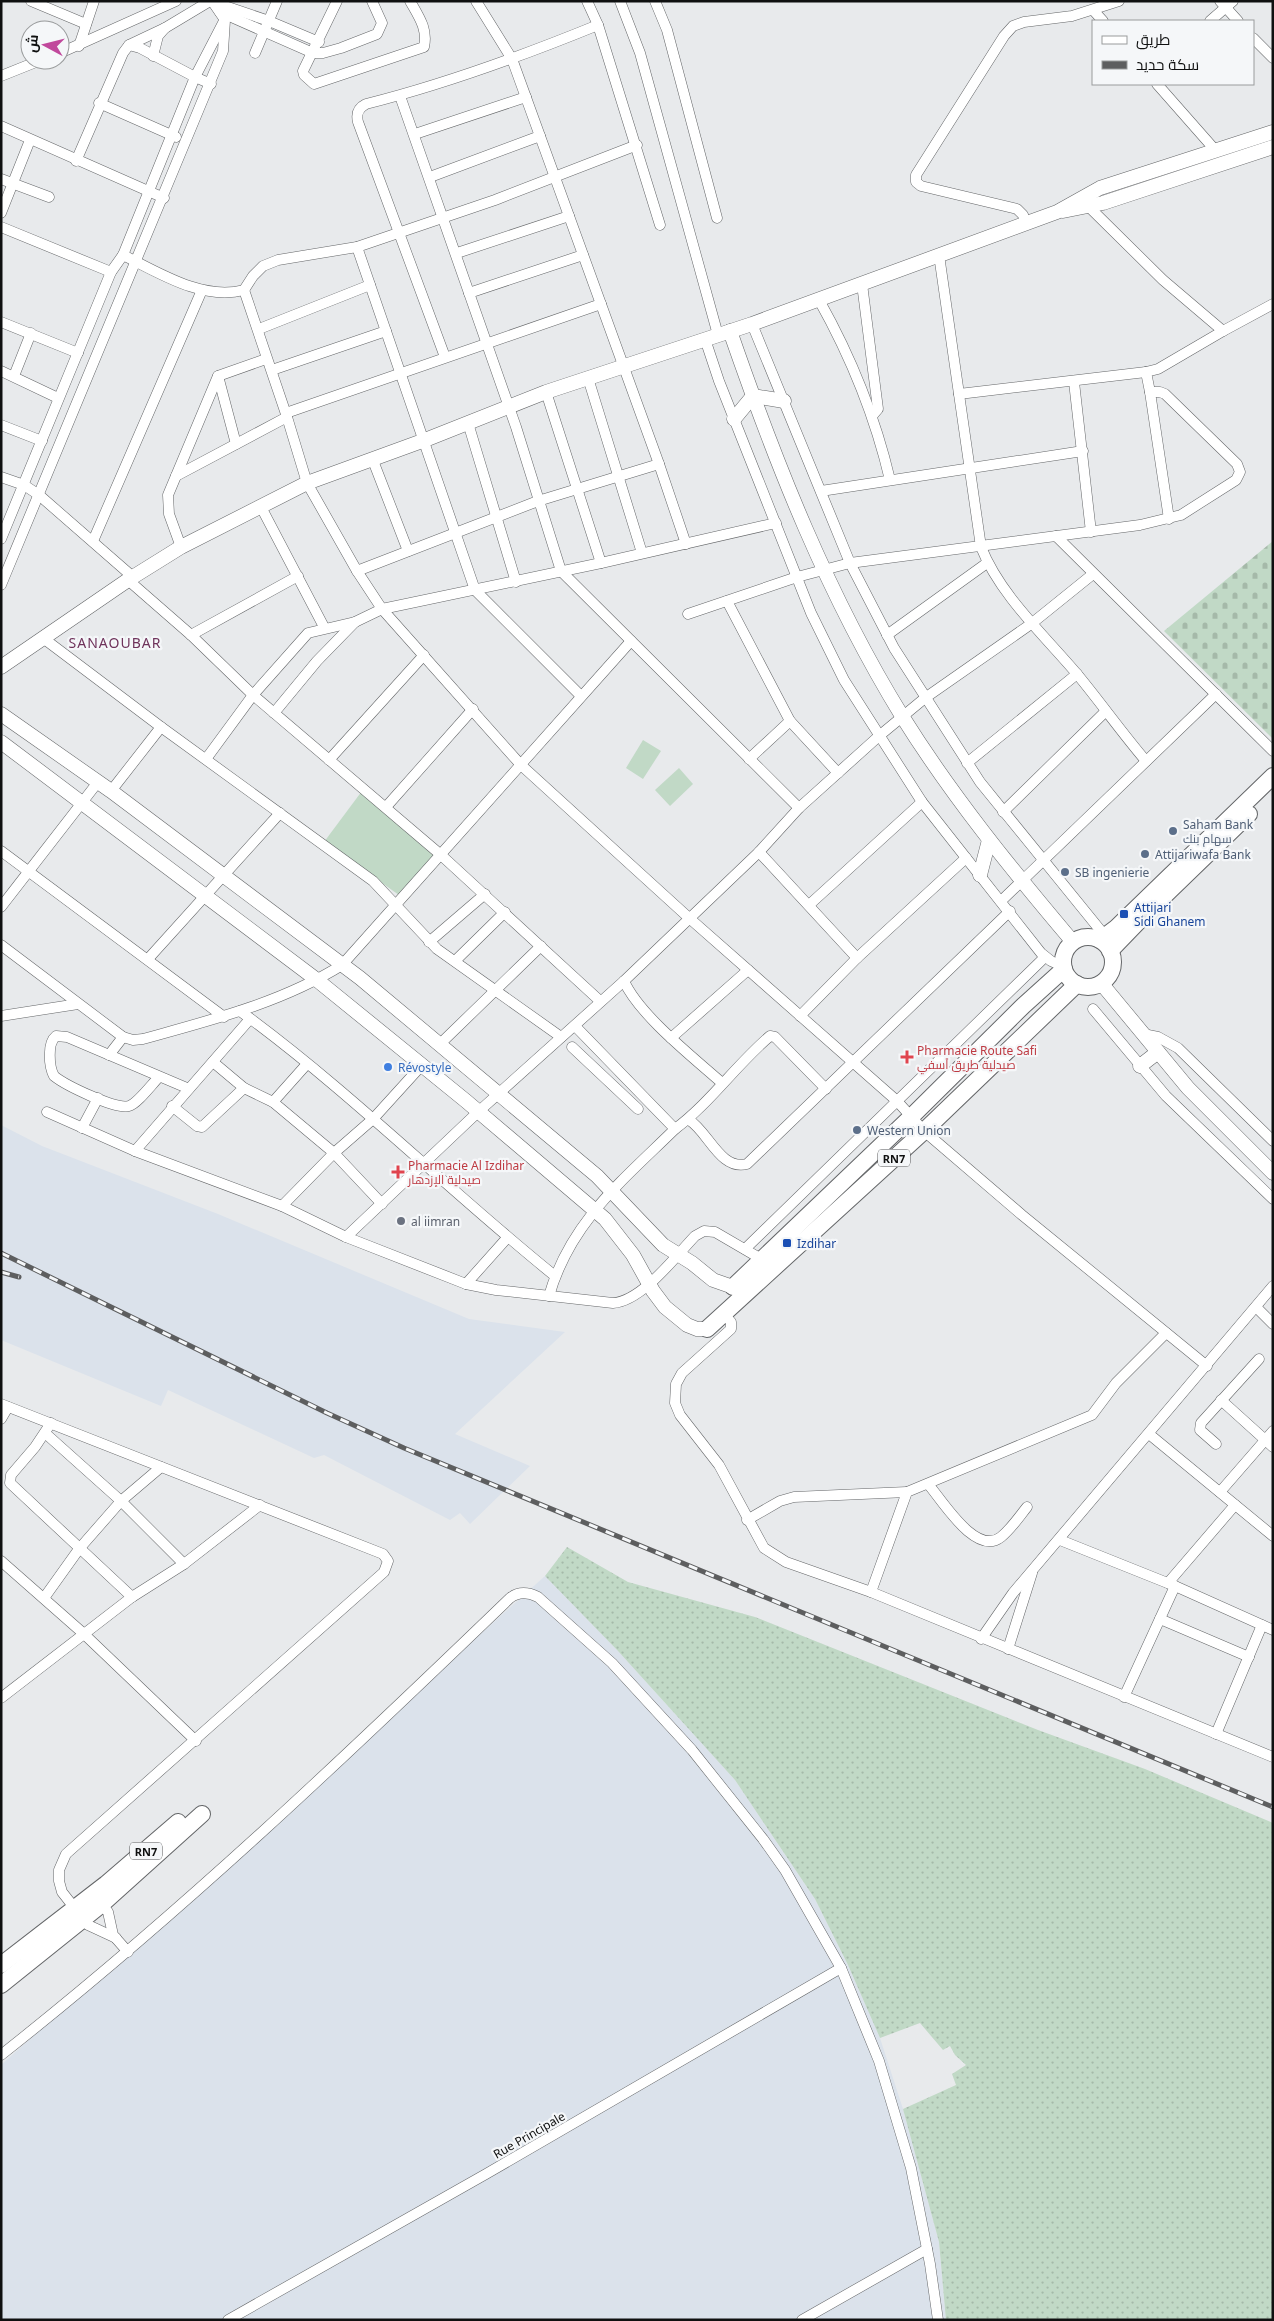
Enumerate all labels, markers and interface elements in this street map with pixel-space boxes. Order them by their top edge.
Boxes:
north arrow [20,20,70,70]
legend [1092,20,1254,85]
text: طريق [1136,29,1170,50]
text: ش [21,33,42,53]
text: سكة حديد [1136,54,1199,74]
district label: SANAOUBAR [69,633,161,652]
place label: Saham Bank سهام بنك [1183,816,1254,847]
marker: Saham Bank سهام بنك [1167,825,1179,837]
place label: Attijariwafa Bank [1155,846,1251,863]
marker: Attijariwafa Bank [1139,848,1151,860]
place label: SB ingenierie [1075,864,1150,881]
marker: SB ingenierie [1059,866,1071,878]
place label: Attijari Sidi Ghanem [1134,899,1206,930]
marker: Attijari Sidi Ghanem [1118,908,1130,920]
place label: Pharmacie Route Safi صيدلية طريق اًسفي [917,1042,1037,1075]
marker: Pharmacie Route Safi صيدلية طريق اًسفي [901,1051,913,1063]
place label: Révostyle [398,1059,452,1076]
marker: Révostyle [382,1061,394,1073]
place label: Western Union [867,1122,951,1139]
marker: Western Union [851,1124,863,1136]
road number: RN7 [878,1150,910,1166]
place label: Pharmacie Al Izdihar صيدلية الإزدهار [407,1157,524,1188]
marker: Pharmacie Al Izdihar صيدلية الإزدهار [392,1166,404,1178]
place label: al iimran [411,1213,460,1230]
marker: al iimran [395,1215,407,1227]
place label: Izdihar [797,1235,836,1252]
marker: Izdihar [781,1237,793,1249]
road number: RN7 [130,1842,162,1860]
street label: Rue Principale [490,2107,568,2162]

